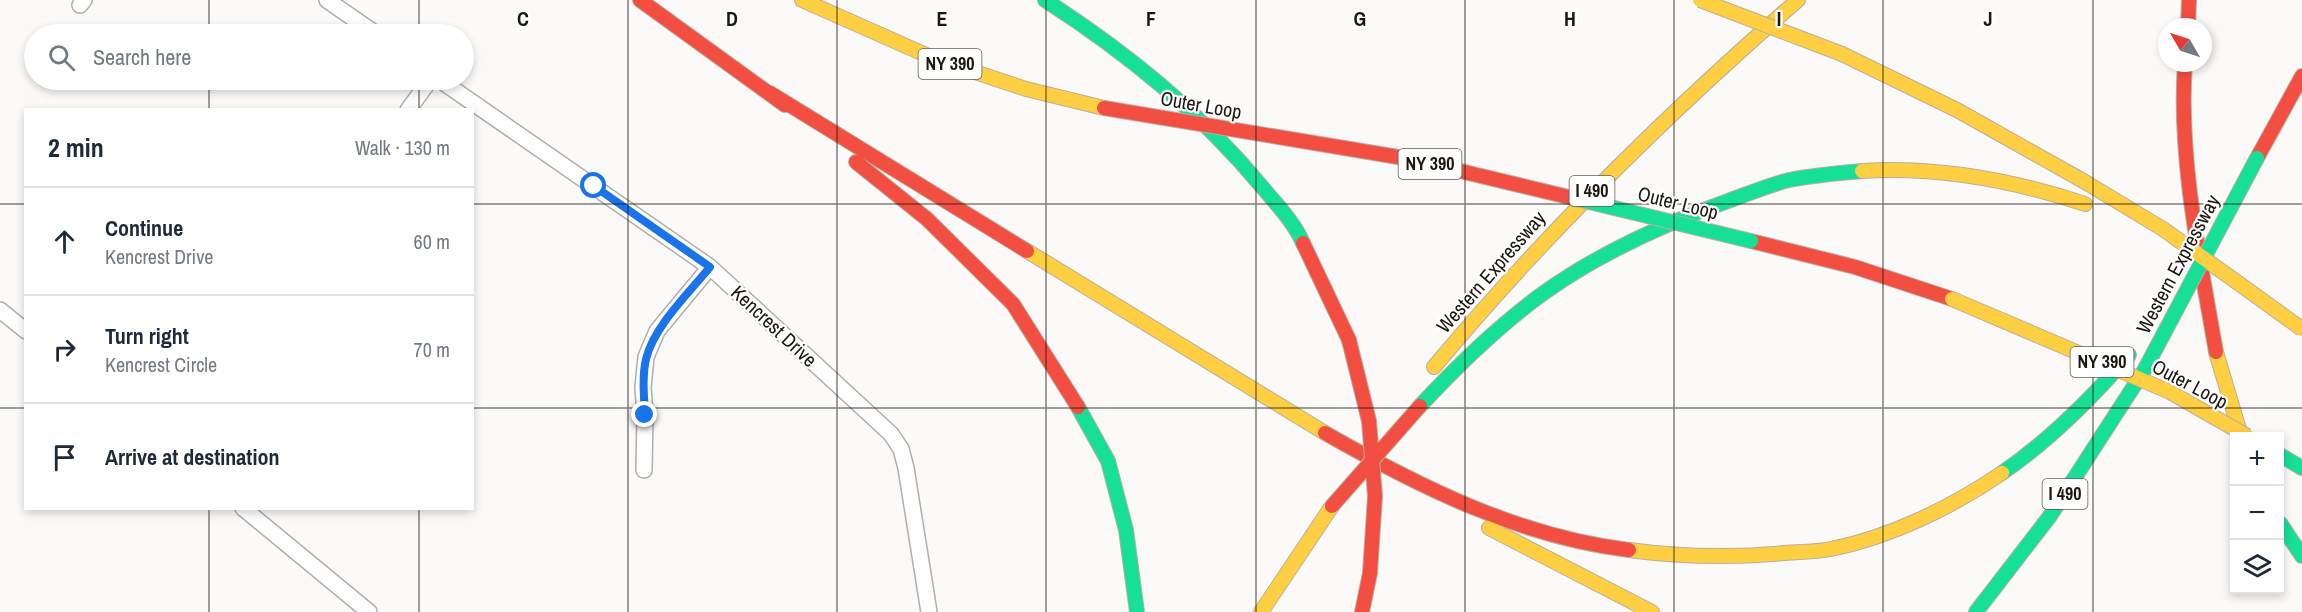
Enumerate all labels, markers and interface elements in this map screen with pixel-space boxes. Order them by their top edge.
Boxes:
text: C [517,5,529,32]
text: D [726,5,738,32]
text: E [937,5,948,32]
text: F [1146,5,1156,32]
text: G [1354,5,1366,32]
text: H [1564,5,1576,32]
text: I [1777,5,1781,32]
text: J [1983,5,1993,32]
north arrow [2158,18,2212,72]
search box [24,24,474,90]
icon: search [45,41,78,74]
text: Search here [93,42,191,72]
road number: NY 390 [918,49,982,79]
street label: Outer Loop [1158,84,1244,125]
text: 2 min [48,130,104,165]
text: Walk · 130 m [355,134,450,161]
road number: NY 390 [1398,149,1462,179]
route start [580,172,606,198]
road number: I 490 [1570,176,1614,206]
street label: Outer Loop [1635,179,1721,226]
street label: Western Expressway [2130,189,2226,338]
street label: Western Expressway [1430,204,1552,339]
text: Continue [105,213,183,243]
icon: ahead [48,225,81,258]
text: 60 m [414,228,450,255]
text: Kencrest Drive [105,243,213,270]
street label: Kencrest Drive [725,279,823,372]
text: Turn right [105,321,189,351]
icon: right [48,333,81,366]
text: 70 m [414,336,450,363]
road number: NY 390 [2070,347,2134,377]
text: Kencrest Circle [105,351,217,378]
street label: Outer Loop [2148,352,2233,415]
route end [631,401,657,427]
map controls [2230,432,2284,594]
button: + [2230,432,2284,486]
icon: arrive [48,441,81,474]
text: Arrive at destination [105,442,279,472]
road number: I 490 [2042,479,2088,509]
button: − [2230,486,2284,540]
button: layers [2230,540,2284,594]

